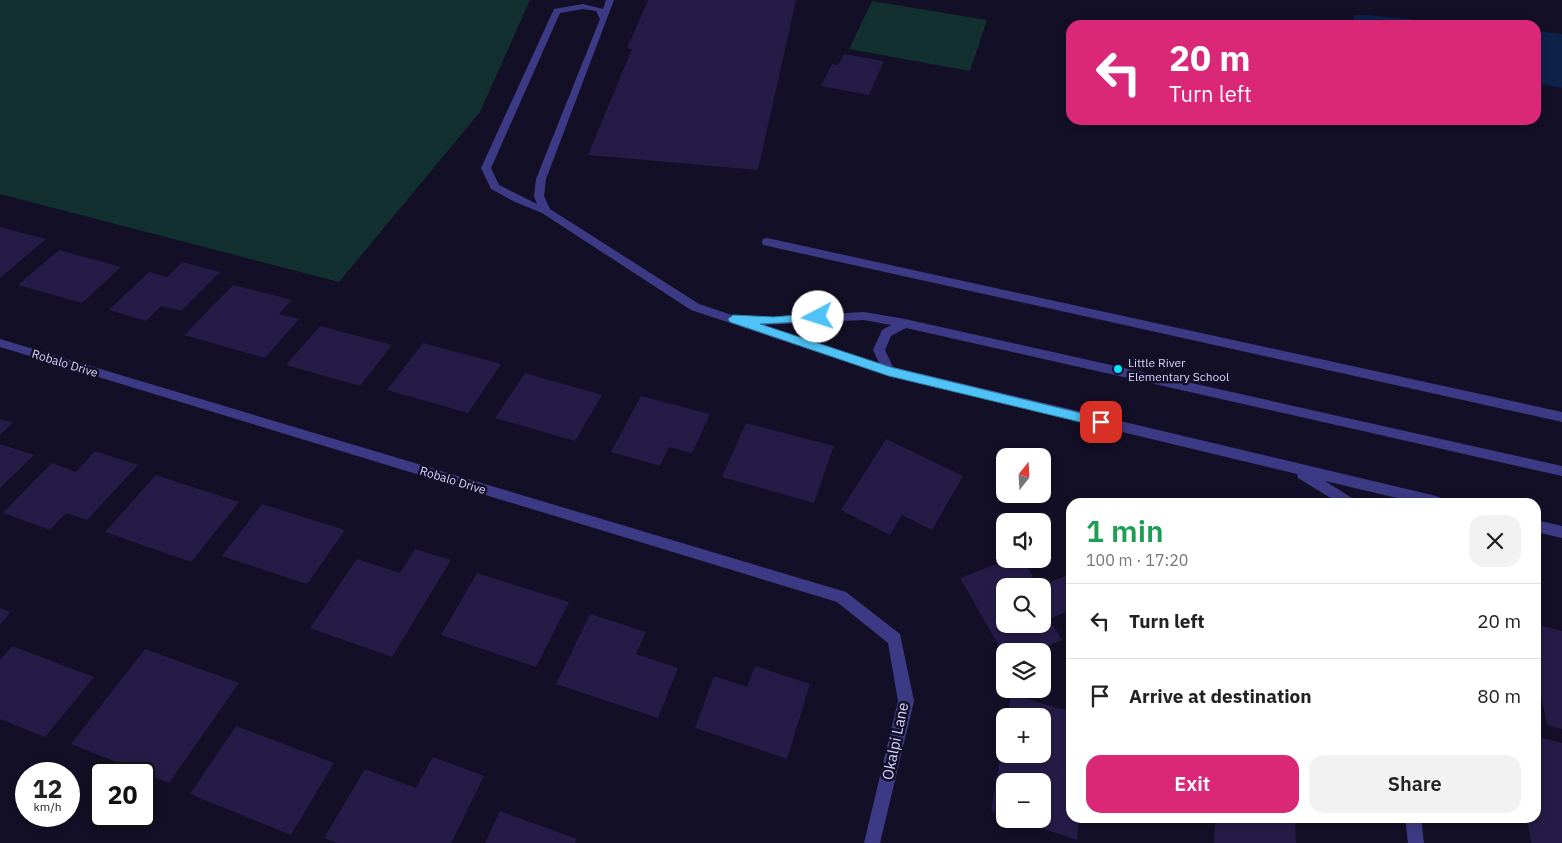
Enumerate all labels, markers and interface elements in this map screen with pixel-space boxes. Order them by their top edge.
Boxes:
text: 20 m [1169,35,1251,81]
icon: left [1086,40,1151,105]
text: Turn left [1169,79,1252,108]
position arrow [791,290,843,342]
street label: Robalo Drive [30,346,100,380]
place label: Little River Elementary School [1128,355,1229,384]
marker: Little River Elementary School [1112,363,1124,375]
pin [1080,401,1122,443]
icon: arrive [1087,408,1115,436]
north arrow [996,448,1051,502]
map controls [996,448,1051,828]
street label: Robalo Drive [418,463,488,497]
text: 1 min [1086,511,1164,550]
button: sound [996,513,1051,568]
button: close [1469,515,1521,567]
text: 100 m · 17:20 [1086,550,1188,570]
button: search [996,578,1051,633]
icon: left [1086,607,1114,635]
text: Turn left [1129,609,1205,633]
text: 20 m [1477,609,1521,633]
button: layers [996,643,1051,698]
icon: arrive [1086,682,1114,710]
text: Arrive at destination [1129,684,1312,708]
text: 80 m [1477,684,1521,708]
street label: Okalpi Lane [878,700,912,782]
button: + [996,708,1051,763]
button: Exit [1086,755,1299,813]
button: Share [1309,755,1521,813]
speed limit sign: 20 [90,762,155,827]
text: 12 [32,772,63,805]
button: − [996,773,1051,828]
text: km/h [33,799,62,814]

